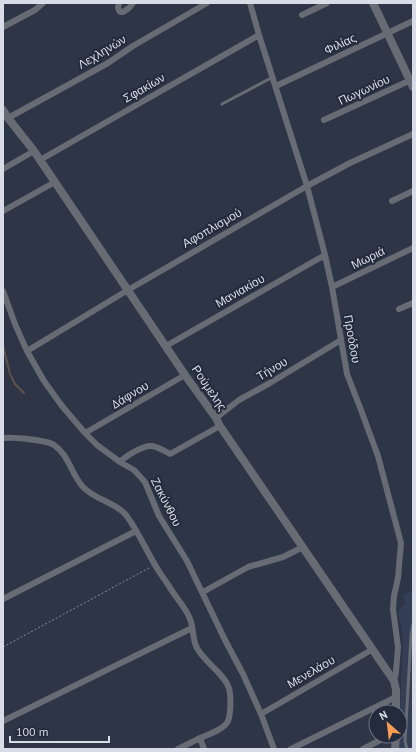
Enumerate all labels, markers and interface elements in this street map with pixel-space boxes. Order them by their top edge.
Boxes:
street label: Φιλίας [321,30,358,57]
street label: Λεχληνών [75,31,129,72]
street label: Σφακίων [120,70,167,106]
street label: Πωγωνίου [336,71,392,108]
street label: Αφοπλισμού [179,204,244,251]
street label: Μωριά [348,243,387,272]
street label: Μανιακίου [212,270,267,311]
street label: Προόδου [341,314,364,364]
street label: Τήνου [254,354,290,384]
street label: Ρούμελης [189,362,230,414]
street label: Δάφνου [108,378,151,412]
street label: Ζακύνθου [148,475,185,529]
street label: Μενελάου [284,652,337,691]
north arrow [368,704,408,744]
text: N [377,707,390,723]
scale bar [10,718,109,744]
text: 100 m [16,724,49,739]

